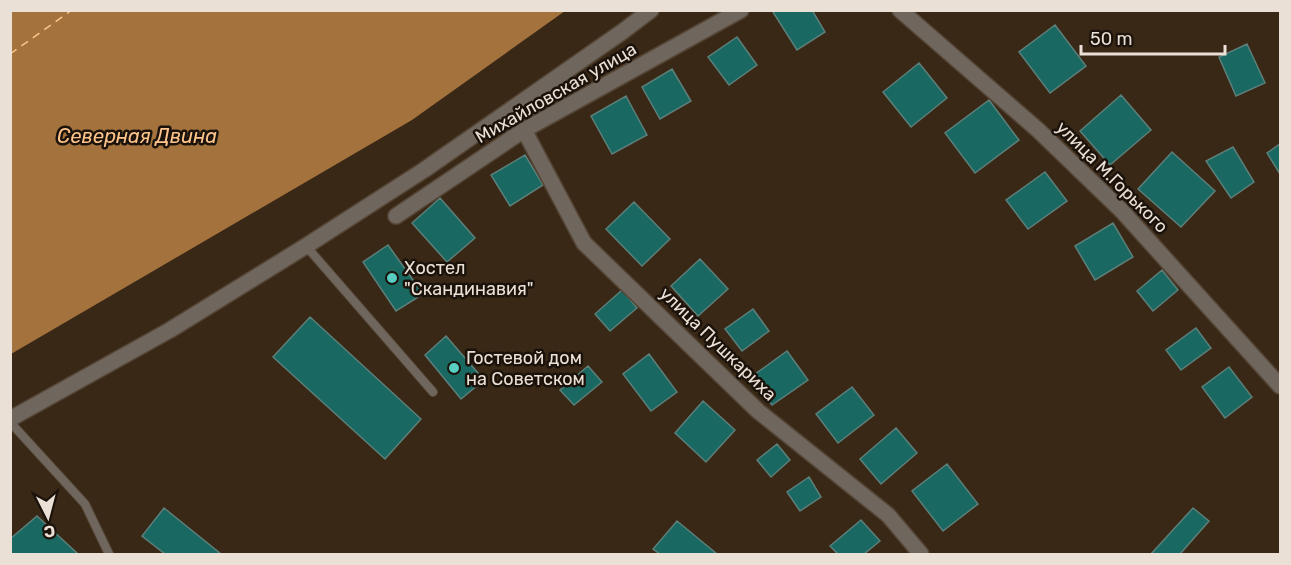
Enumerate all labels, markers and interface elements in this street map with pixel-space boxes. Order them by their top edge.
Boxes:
scale bar [1081,18,1225,56]
text: 50 m [1090,28,1133,50]
street label: Михайловская улица [472,38,640,148]
street label: улица М.Горького [1051,116,1173,238]
water label: Северная Двина [57,124,217,148]
place label: Хостел "Скандинавия" [404,257,533,300]
marker: Хостел "Скандинавия" [385,271,399,285]
street label: улица Пушкариха [655,283,781,405]
place label: Гостевой дом на Советском [466,347,585,390]
marker: Гостевой дом на Советском [447,361,461,375]
north arrow [18,487,78,547]
text: С [43,521,56,541]

